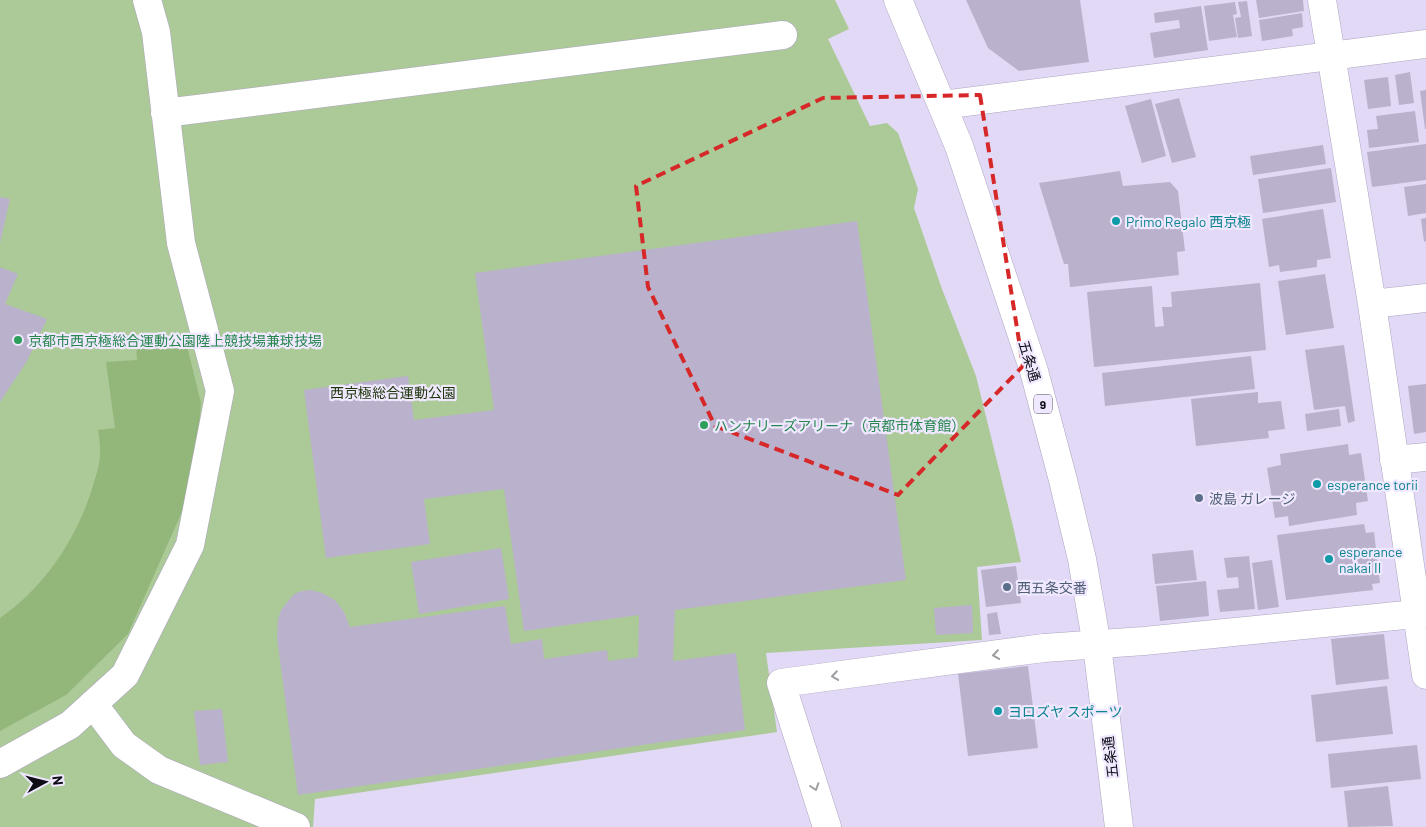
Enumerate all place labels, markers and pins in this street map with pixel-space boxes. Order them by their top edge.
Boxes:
place label: Primo Regalo 西京極 [1126,213,1251,230]
marker: Primo Regalo 西京極 [1110,215,1122,227]
place label: 京都市西京極総合運動公園陸上競技場兼球技場 [28,332,322,349]
marker: 京都市西京極総合運動公園陸上競技場兼球技場 [12,334,24,346]
place label: ハンナリーズアリーナ（京都市体育館） [714,417,965,434]
marker: ハンナリーズアリーナ（京都市体育館） [698,419,710,431]
place label: esperance torii [1327,476,1418,493]
marker: esperance torii [1311,478,1323,490]
place label: 波島 ガレージ [1209,490,1296,507]
marker: 波島 ガレージ [1193,492,1205,504]
place label: esperance nakai II [1339,543,1403,576]
marker: esperance nakai II [1323,553,1335,565]
place label: 西五条交番 [1017,579,1087,596]
marker: 西五条交番 [1001,581,1013,593]
place label: ヨロズヤ スポーツ [1008,703,1123,720]
marker: ヨロズヤ スポーツ [992,705,1004,717]

